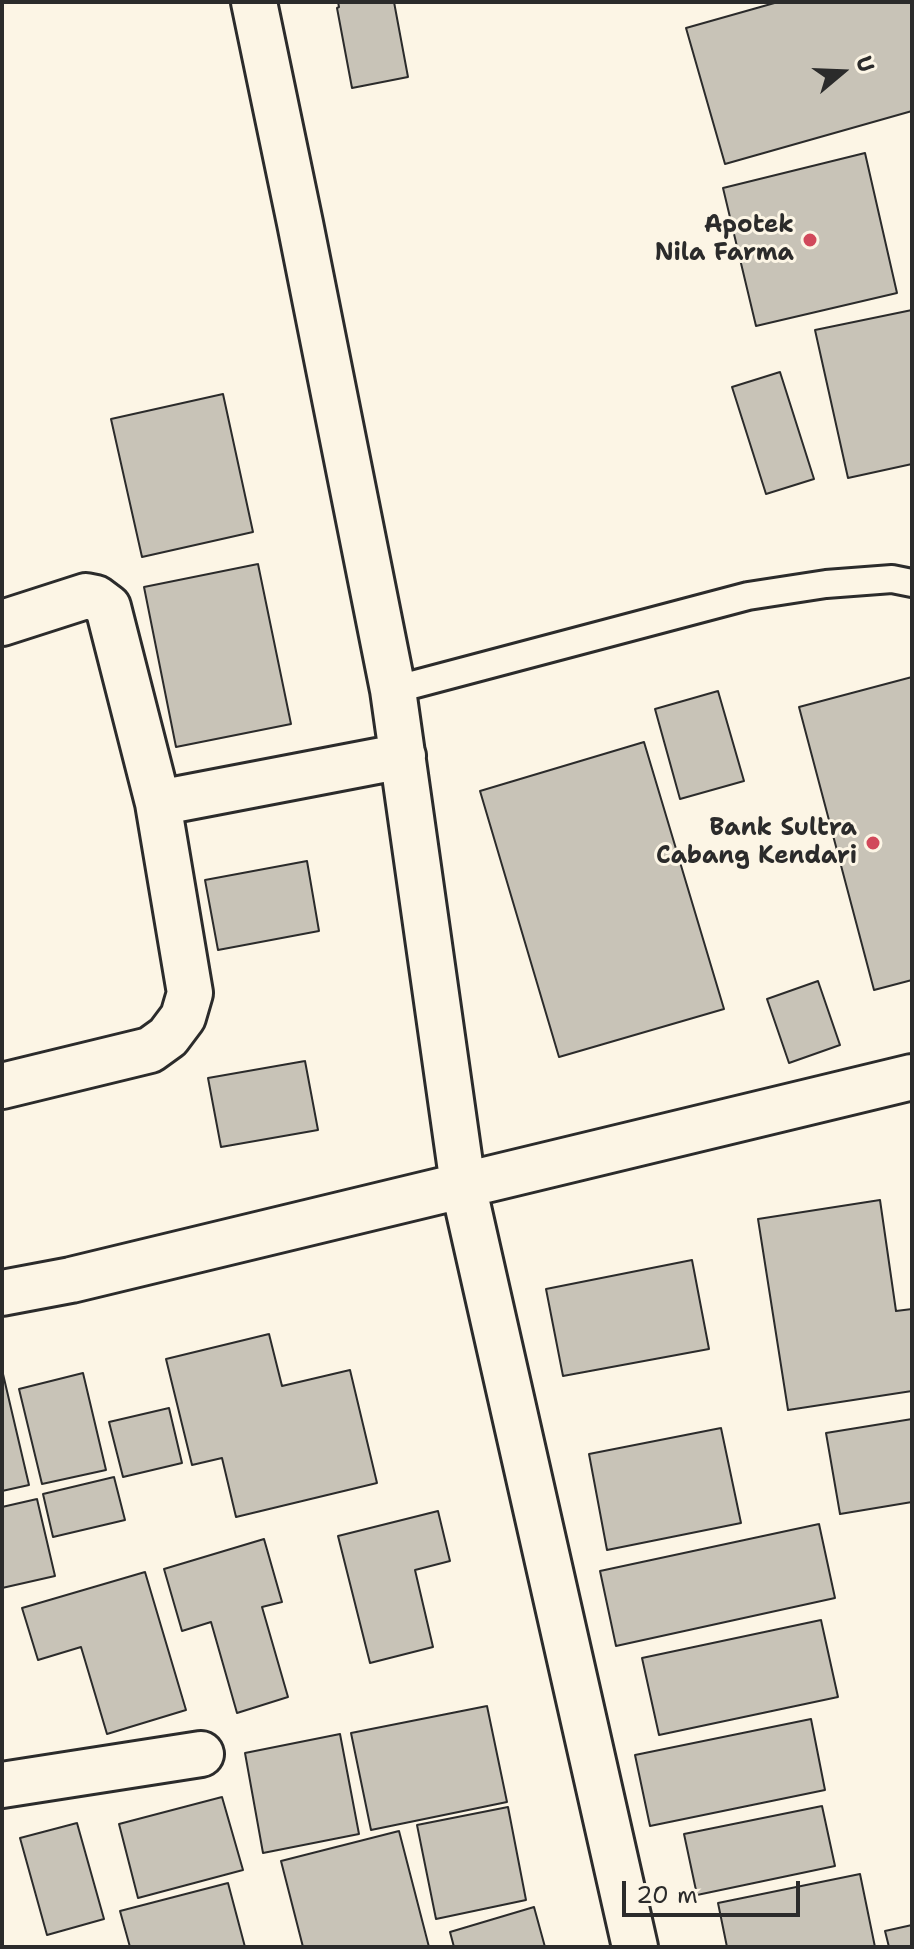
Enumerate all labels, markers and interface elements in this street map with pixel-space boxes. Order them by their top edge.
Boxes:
north arrow [802,32,882,112]
text: U [849,52,881,76]
place label: Apotek Nila Farma [655,212,794,268]
marker: Apotek Nila Farma [801,231,819,249]
place label: Bank Sultra Cabang Kendari [656,815,857,871]
marker: Bank Sultra Cabang Kendari [864,834,882,852]
scale bar [626,1865,804,1915]
text: 20 m [636,1879,698,1911]

